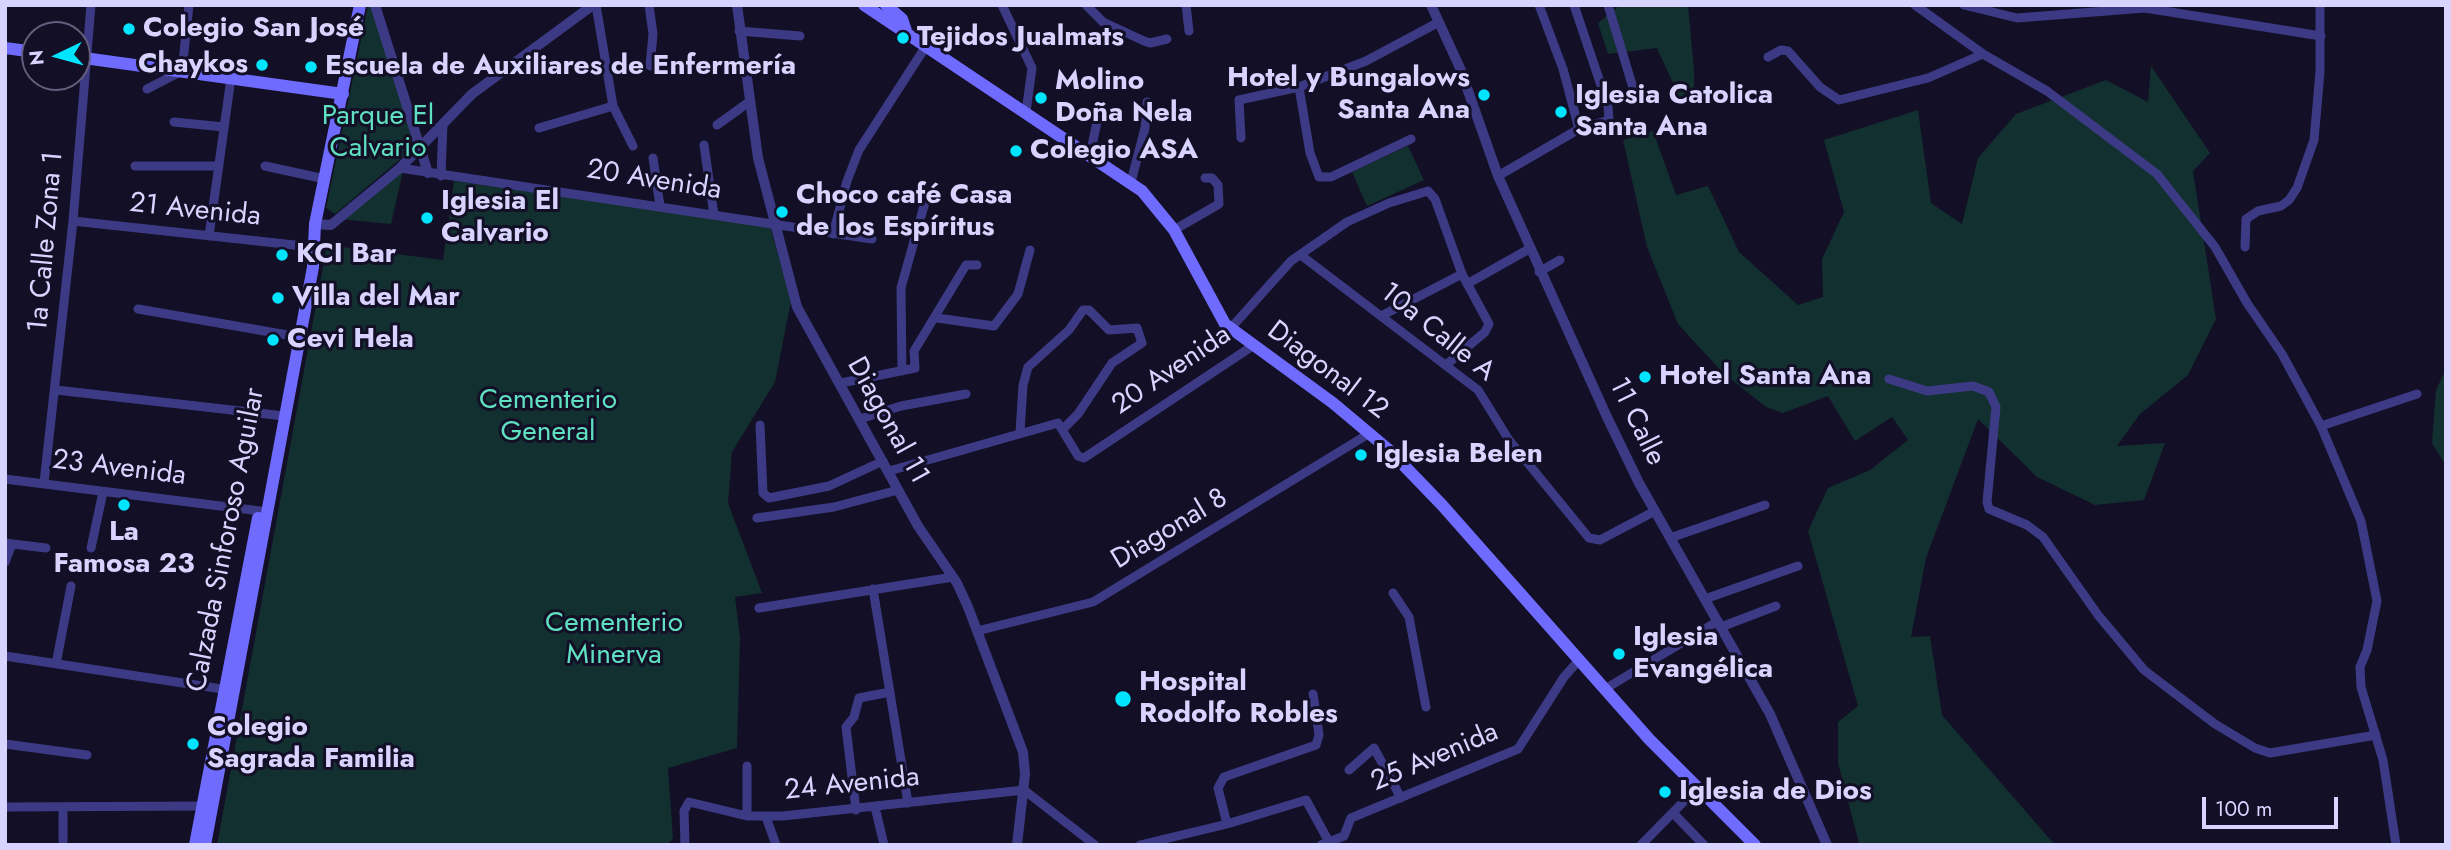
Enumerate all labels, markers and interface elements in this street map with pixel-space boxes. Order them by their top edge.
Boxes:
place label: Colegio San José [143,12,364,46]
north arrow [21,21,91,91]
marker: Colegio San José [121,21,137,37]
place label: Tejidos Jualmats [917,21,1124,55]
marker: Tejidos Jualmats [895,30,911,46]
place label: Chaykos [138,48,248,82]
text: N [22,49,51,66]
place label: Escuela de Auxiliares de Enfermería [325,50,796,84]
marker: Chaykos [254,57,270,73]
marker: Escuela de Auxiliares de Enfermería [303,59,319,75]
place label: Hotel y Bungalows Santa Ana [1227,62,1470,128]
place label: Molino Doña Nela [1055,65,1193,131]
place label: Iglesia Catolica Santa Ana [1575,79,1773,145]
marker: Hotel y Bungalows Santa Ana [1476,87,1492,103]
marker: Molino Doña Nela [1033,90,1049,106]
park label: Parque El Calvario [322,100,434,166]
marker: Iglesia Catolica Santa Ana [1553,104,1569,120]
place label: Colegio ASA [1030,134,1198,168]
marker: Colegio ASA [1008,143,1024,159]
street label: 1a Calle Zona 1 [22,150,72,334]
street label: 20 Avenida [584,154,724,208]
place label: Choco café Casa de los Espíritus [796,179,1012,245]
place label: Iglesia El Calvario [441,185,559,251]
street label: 21 Avenida [128,187,262,235]
marker: Choco café Casa de los Espíritus [774,204,790,220]
marker: Iglesia El Calvario [419,210,435,226]
place label: KCI Bar [296,238,396,272]
marker: KCI Bar [274,247,290,263]
street label: 10a Calle A [1373,276,1501,390]
place label: Villa del Mar [292,281,460,315]
marker: Villa del Mar [270,290,286,306]
street label: Diagonal 12 [1260,315,1394,427]
street label: 20 Avenida [1106,319,1238,423]
place label: Cevi Hela [287,323,414,357]
marker: Cevi Hela [265,332,281,348]
street label: Diagonal 11 [839,352,935,490]
place label: Hotel Santa Ana [1659,360,1871,394]
marker: Hotel Santa Ana [1637,369,1653,385]
street label: 11 Calle [1600,373,1672,471]
park label: Cementerio General [479,384,617,450]
street label: Calzada Sinforoso Aguilar [181,385,273,695]
place label: Iglesia Belen [1375,438,1543,472]
street label: 23 Avenida [50,444,188,494]
marker: Iglesia Belen [1353,447,1369,463]
street label: Diagonal 8 [1106,482,1234,578]
marker: La Famosa 23 [116,497,132,513]
place label: La Famosa 23 [53,516,195,582]
park label: Cementerio Minerva [545,607,683,673]
place label: Iglesia Evangélica [1633,621,1773,687]
marker: Iglesia Evangélica [1611,646,1627,662]
place label: Hospital Rodolfo Robles [1139,666,1338,732]
marker: Hospital Rodolfo Robles [1113,689,1133,709]
place label: Colegio Sagrada Familia [207,711,415,777]
street label: 25 Avenida [1366,716,1504,800]
marker: Colegio Sagrada Familia [185,736,201,752]
street label: 24 Avenida [783,761,921,809]
place label: Iglesia de Dios [1679,775,1872,809]
marker: Iglesia de Dios [1657,784,1673,800]
scale bar [2206,784,2342,828]
text: 100 m [2215,794,2272,824]

